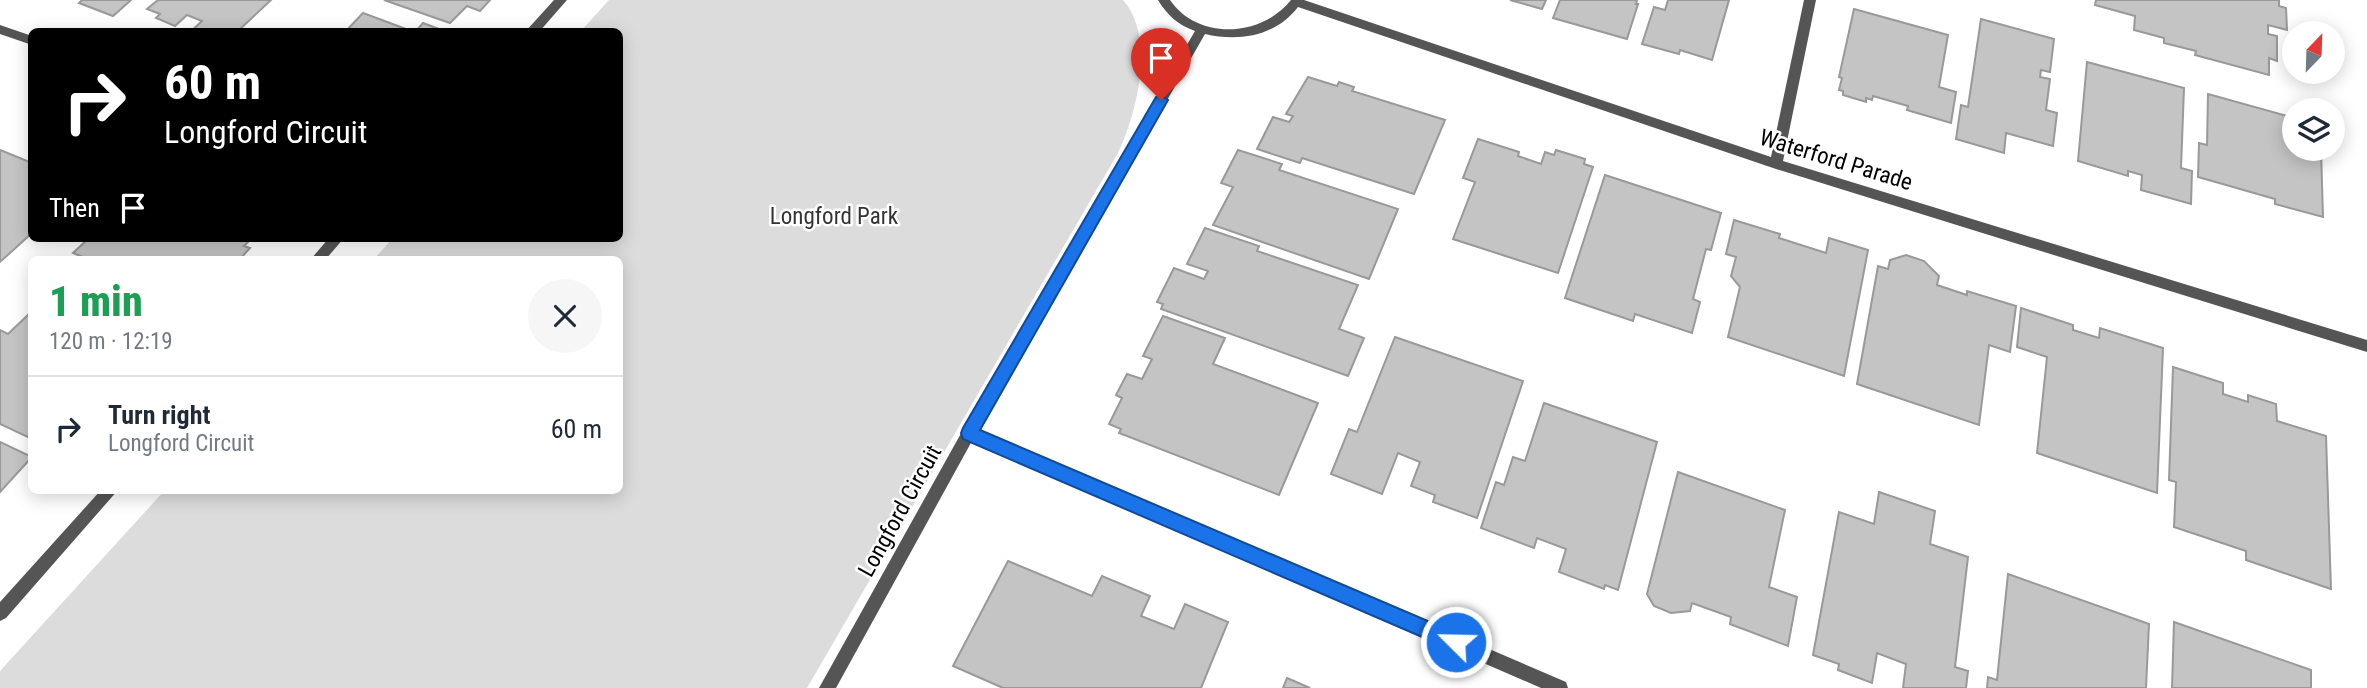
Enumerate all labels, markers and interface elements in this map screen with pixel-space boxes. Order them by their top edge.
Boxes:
north arrow [2282,21,2345,84]
map controls [2282,21,2345,161]
pin [1131,28,1191,100]
icon: arrive [1142,39,1180,77]
text: 60 m [164,54,261,111]
icon: right [49,56,140,147]
button: layers [2282,98,2345,161]
text: Longford Circuit [164,113,367,151]
street label: Waterford Parade [1756,124,1916,196]
icon: arrive [114,189,152,227]
text: Then [49,193,100,223]
park label: Longford Park [770,203,899,230]
text: 1 min [49,277,143,326]
button: close [528,279,602,353]
text: 120 m · 12:19 [49,328,173,355]
text: Turn right [108,400,210,430]
icon: right [49,410,87,448]
text: 60 m [551,414,602,444]
text: Longford Circuit [108,430,254,457]
street label: Longford Circuit [853,441,947,581]
position arrow [1419,605,1493,679]

